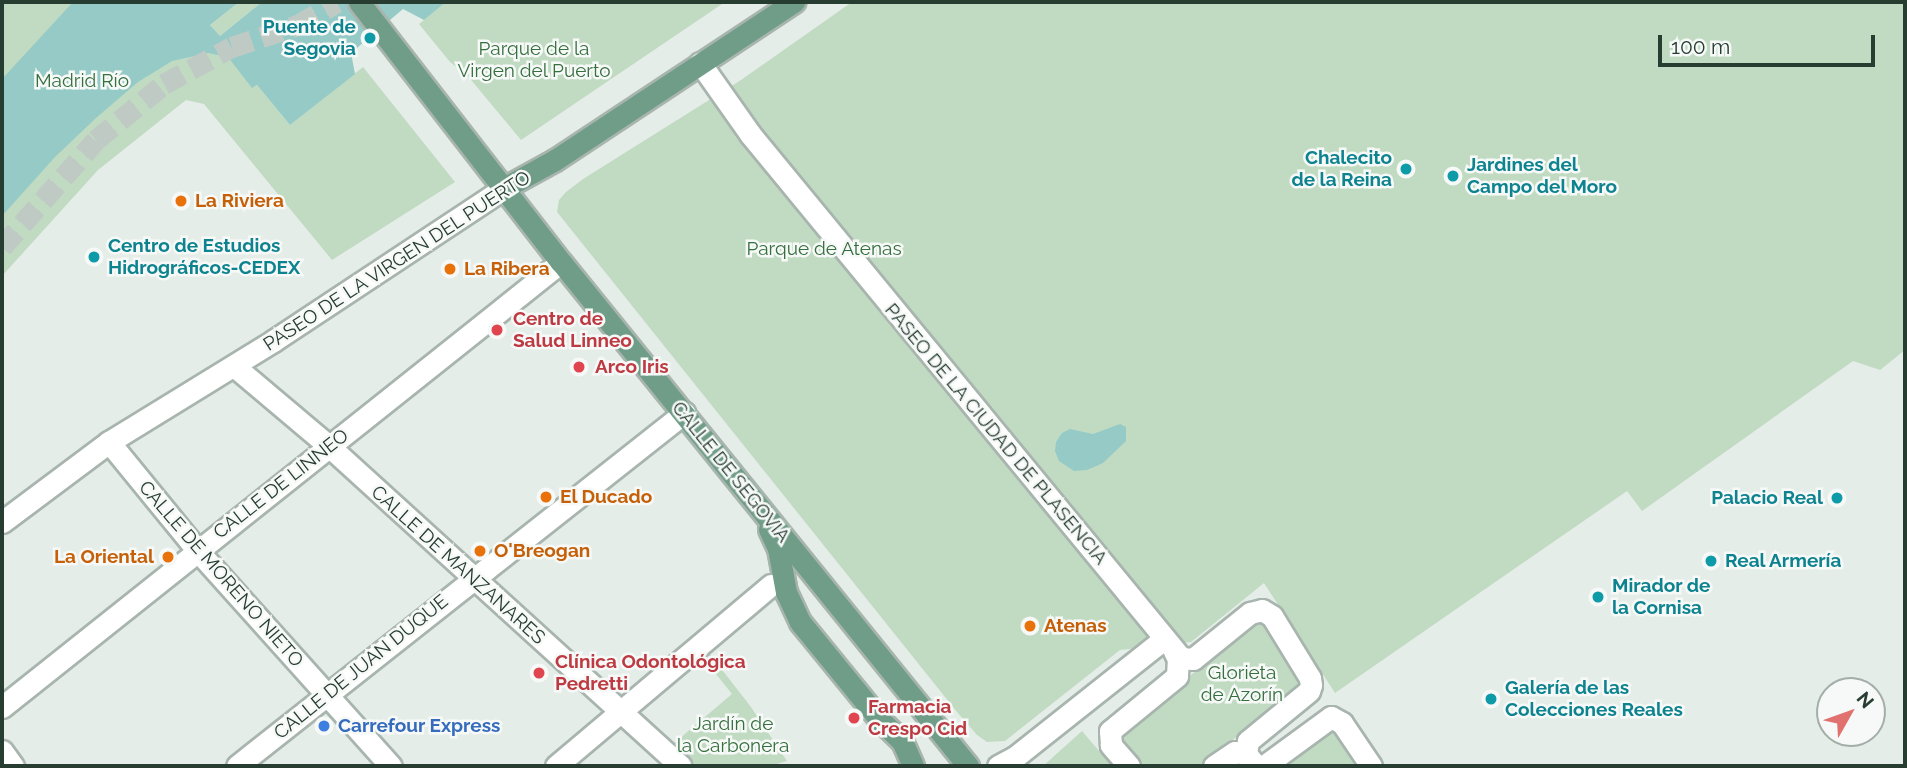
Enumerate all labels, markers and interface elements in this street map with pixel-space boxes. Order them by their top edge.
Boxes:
place label: Puente de Segovia [263,16,356,60]
scale bar [1662,21,1879,65]
marker: Puente de Segovia [362,30,378,46]
text: 100 m [1671,34,1730,59]
park label: Parque de la Virgen del Puerto [457,38,611,82]
park label: Madrid Río [35,70,129,92]
place label: Chalecito de la Reina [1291,147,1392,191]
place label: Jardines del Campo del Moro [1467,154,1617,198]
marker: Chalecito de la Reina [1398,161,1414,177]
street label: PASEO DE LA VIRGEN DEL PUERTO [259,166,535,356]
marker: Jardines del Campo del Moro [1445,168,1461,184]
place label: La Riviera [195,190,284,212]
marker: La Riviera [173,193,189,209]
place label: Centro de Estudios Hidrográficos-CEDEX [108,235,300,279]
park label: Parque de Atenas [746,238,902,260]
marker: Centro de Estudios Hidrográficos-CEDEX [86,249,102,265]
place label: La Ribera [464,258,550,280]
marker: La Ribera [442,261,458,277]
street label: PASEO DE LA CIUDAD DE PLASENCIA [880,299,1112,569]
place label: Centro de Salud Linneo [513,308,632,352]
marker: Centro de Salud Linneo [487,320,507,340]
place label: Arco Iris [595,356,669,378]
marker: Arco Iris [569,357,589,377]
street label: CALLE DE SEGOVIA [667,397,795,547]
street label: CALLE DE LINNEO [209,424,353,544]
street label: CALLE DE MORENO NIETO [134,476,308,672]
street label: CALLE DE MANZANARES [366,481,550,649]
place label: El Ducado [560,486,653,508]
place label: Palacio Real [1711,487,1823,509]
marker: El Ducado [538,489,554,505]
marker: Palacio Real [1829,490,1845,506]
place label: O'Breogan [494,540,590,562]
marker: O'Breogan [472,543,488,559]
place label: La Oriental [54,546,154,568]
marker: La Oriental [160,549,176,565]
place label: Real Armería [1725,550,1842,572]
marker: Real Armería [1703,553,1719,569]
place label: Mirador de la Cornisa [1612,575,1711,619]
marker: Mirador de la Cornisa [1590,589,1606,605]
street label: CALLE DE JUAN DUQUE [269,590,453,744]
place label: Atenas [1044,615,1107,637]
marker: Atenas [1022,618,1038,634]
place label: Clínica Odontológica Pedretti [555,651,746,695]
park label: Glorieta de Azorín [1201,662,1283,706]
marker: Clínica Odontológica Pedretti [529,663,549,683]
place label: Galería de las Colecciones Reales [1505,677,1683,721]
north arrow [1816,677,1886,747]
text: N [1852,687,1879,712]
marker: Galería de las Colecciones Reales [1483,691,1499,707]
place label: Farmacia Crespo Cid [868,696,967,740]
marker: Farmacia Crespo Cid [846,710,862,726]
park label: Jardín de la Carbonera [677,713,789,757]
place label: Carrefour Express [338,715,501,737]
marker: Carrefour Express [316,718,332,734]

